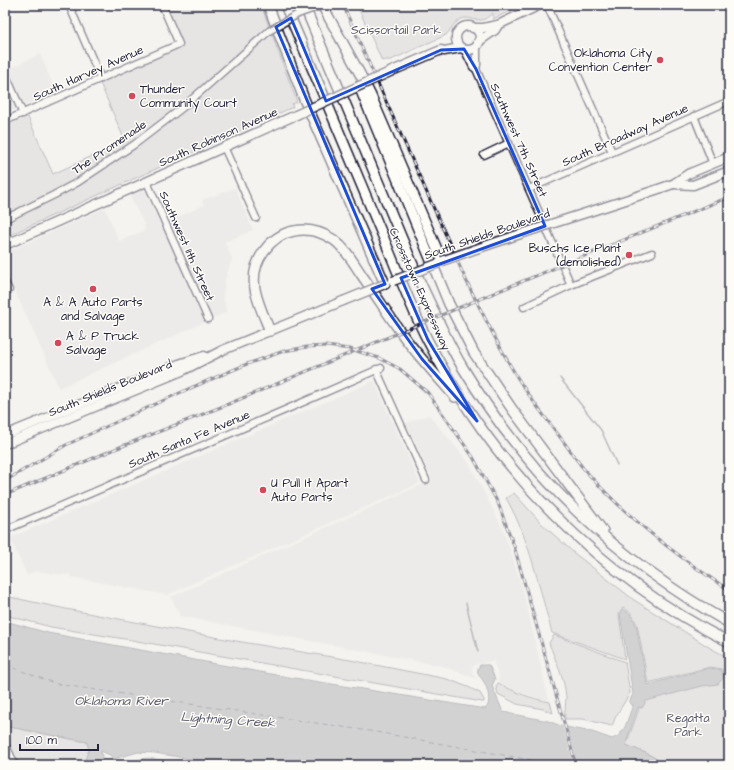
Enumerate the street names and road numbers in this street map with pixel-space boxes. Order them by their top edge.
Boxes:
street label: South Harvey Avenue [30,41,147,106]
street label: Southwest 7th Street [486,80,551,200]
street label: South Broadway Avenue [559,100,692,172]
street label: South Robinson Avenue [156,103,281,171]
street label: The Promenade [69,116,150,179]
street label: Southwest 11th Street [155,188,219,304]
street label: South Shields Boulevard [422,205,552,264]
street label: Crosstown Expressway [384,225,455,354]
street label: South Shields Boulevard [46,356,174,421]
street label: South Santa Fe Avenue [126,406,253,473]

